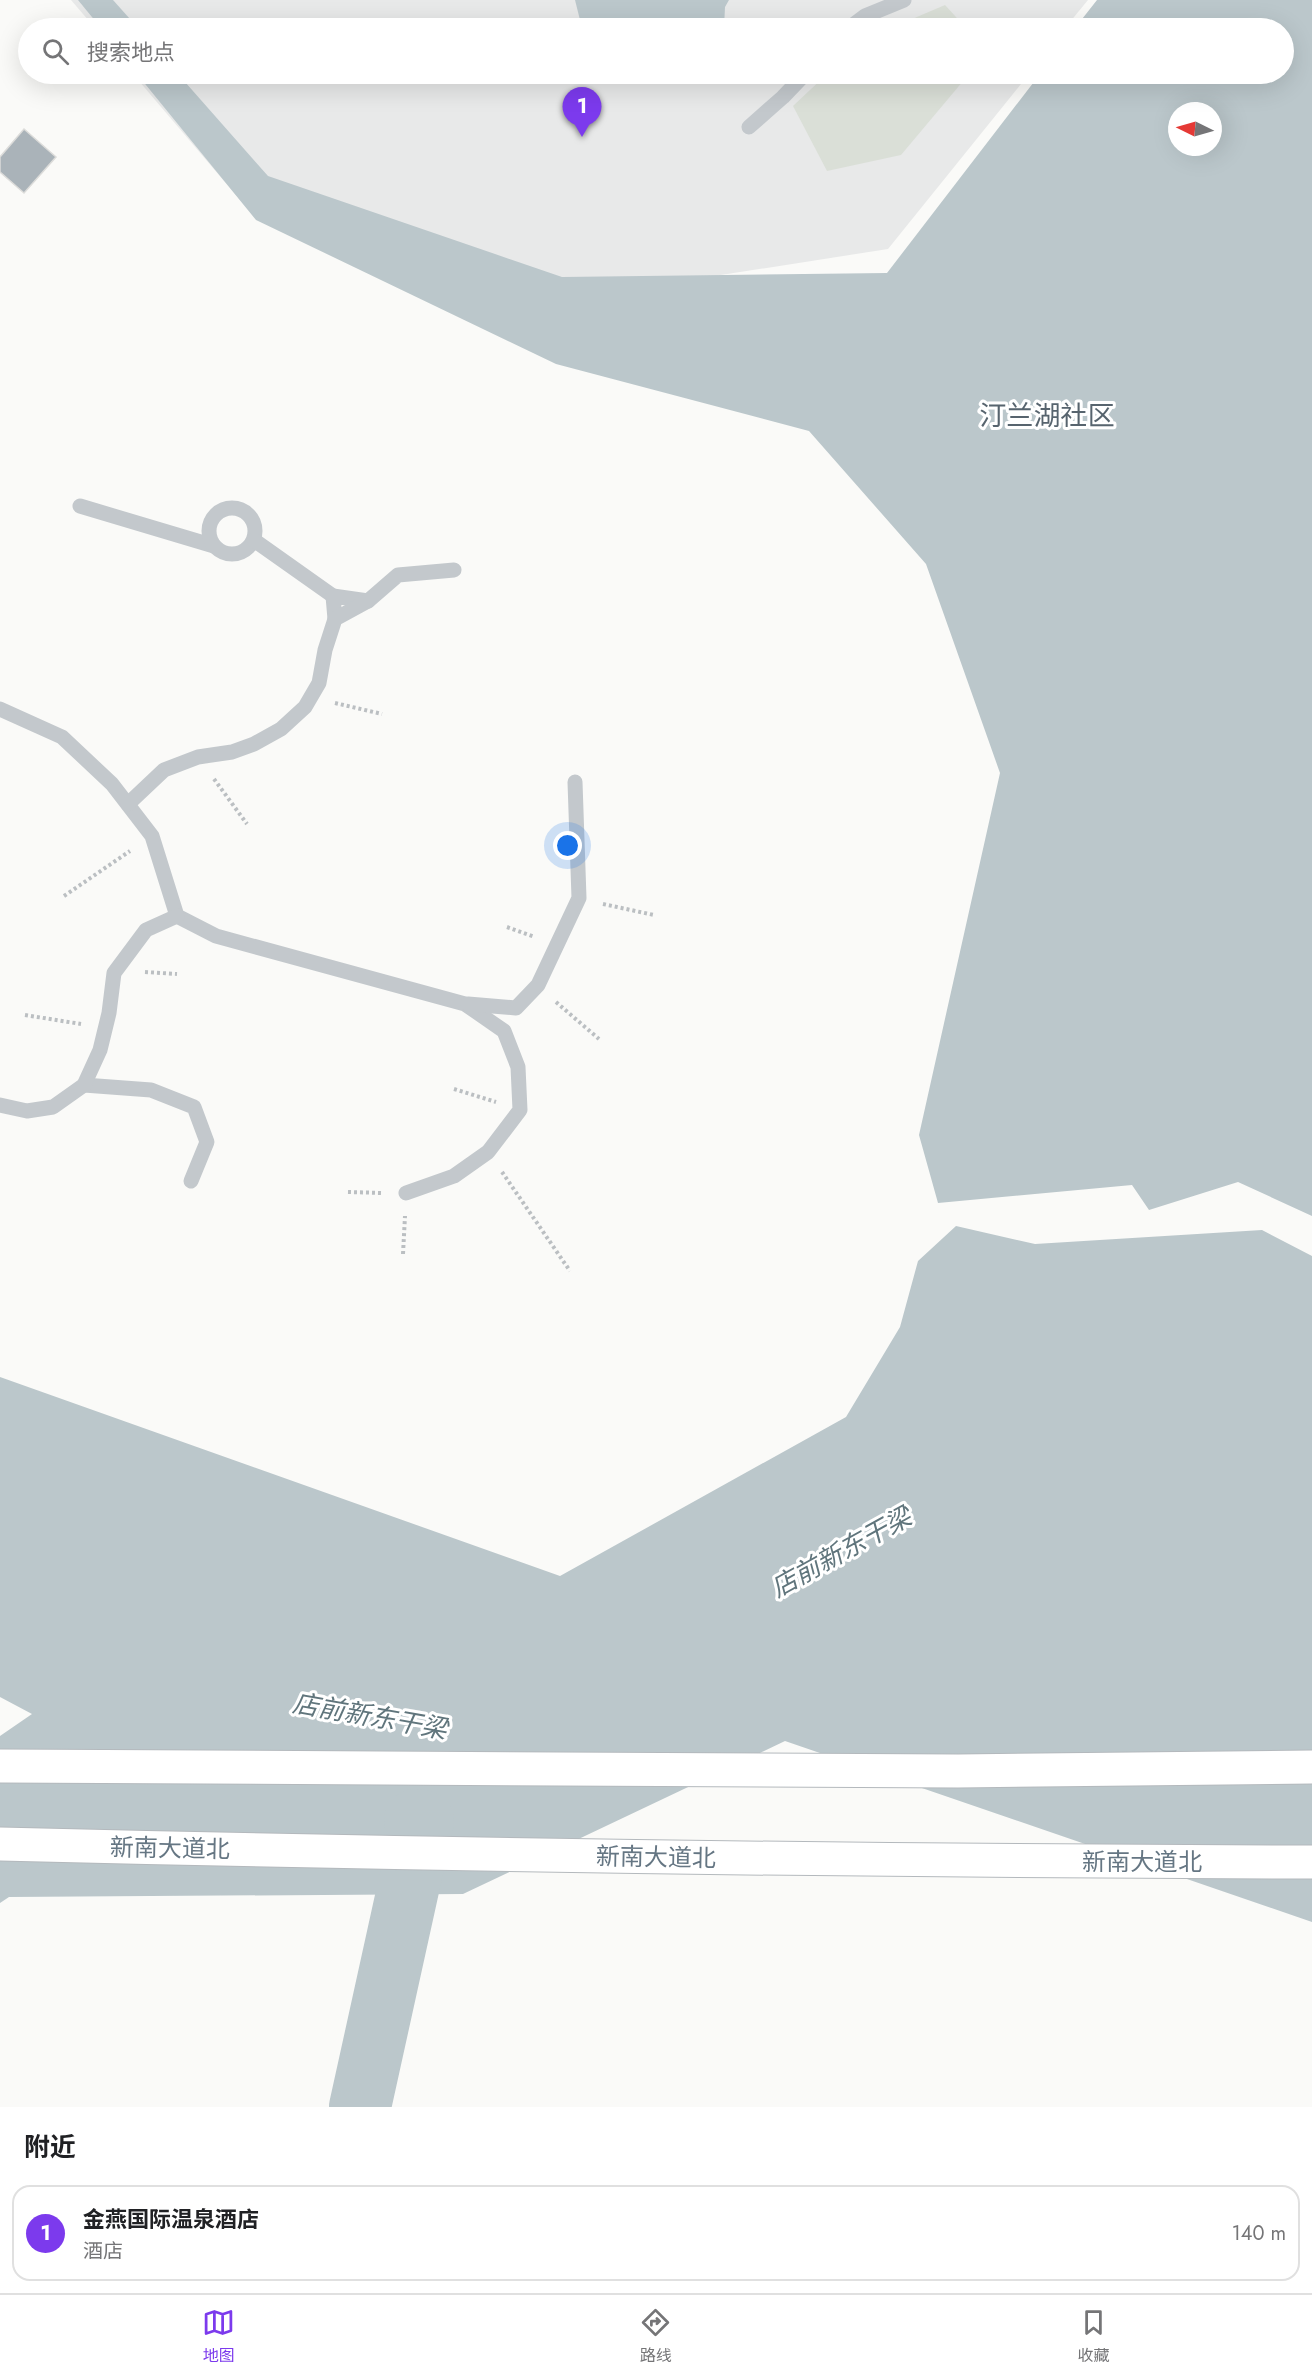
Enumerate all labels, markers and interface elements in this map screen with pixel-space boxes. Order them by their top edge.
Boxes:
search box [18,18,1294,84]
icon: search [39,35,72,68]
text: 搜索地点 [87,36,175,68]
pin: 1 [562,88,602,137]
north arrow [1168,102,1222,156]
district label: 汀兰湖社区 [980,396,1115,435]
your location [553,831,582,860]
water label: 店前新东干梁 [764,1497,920,1606]
water label: 店前新东干梁 [290,1684,452,1749]
street label: 新南大道北 [110,1829,230,1867]
street label: 新南大道北 [596,1838,716,1876]
street label: 新南大道北 [1082,1844,1202,1879]
text: 附近 [24,2128,76,2166]
text: 金燕国际温泉酒店 [83,2203,259,2235]
text: 1 [40,2219,51,2248]
text: 140 m [1232,2219,1286,2248]
text: 酒店 [83,2237,123,2266]
tab: 地图 [202,2306,235,2367]
tab: 路线 [639,2306,672,2367]
tab: 收藏 [1077,2306,1110,2367]

